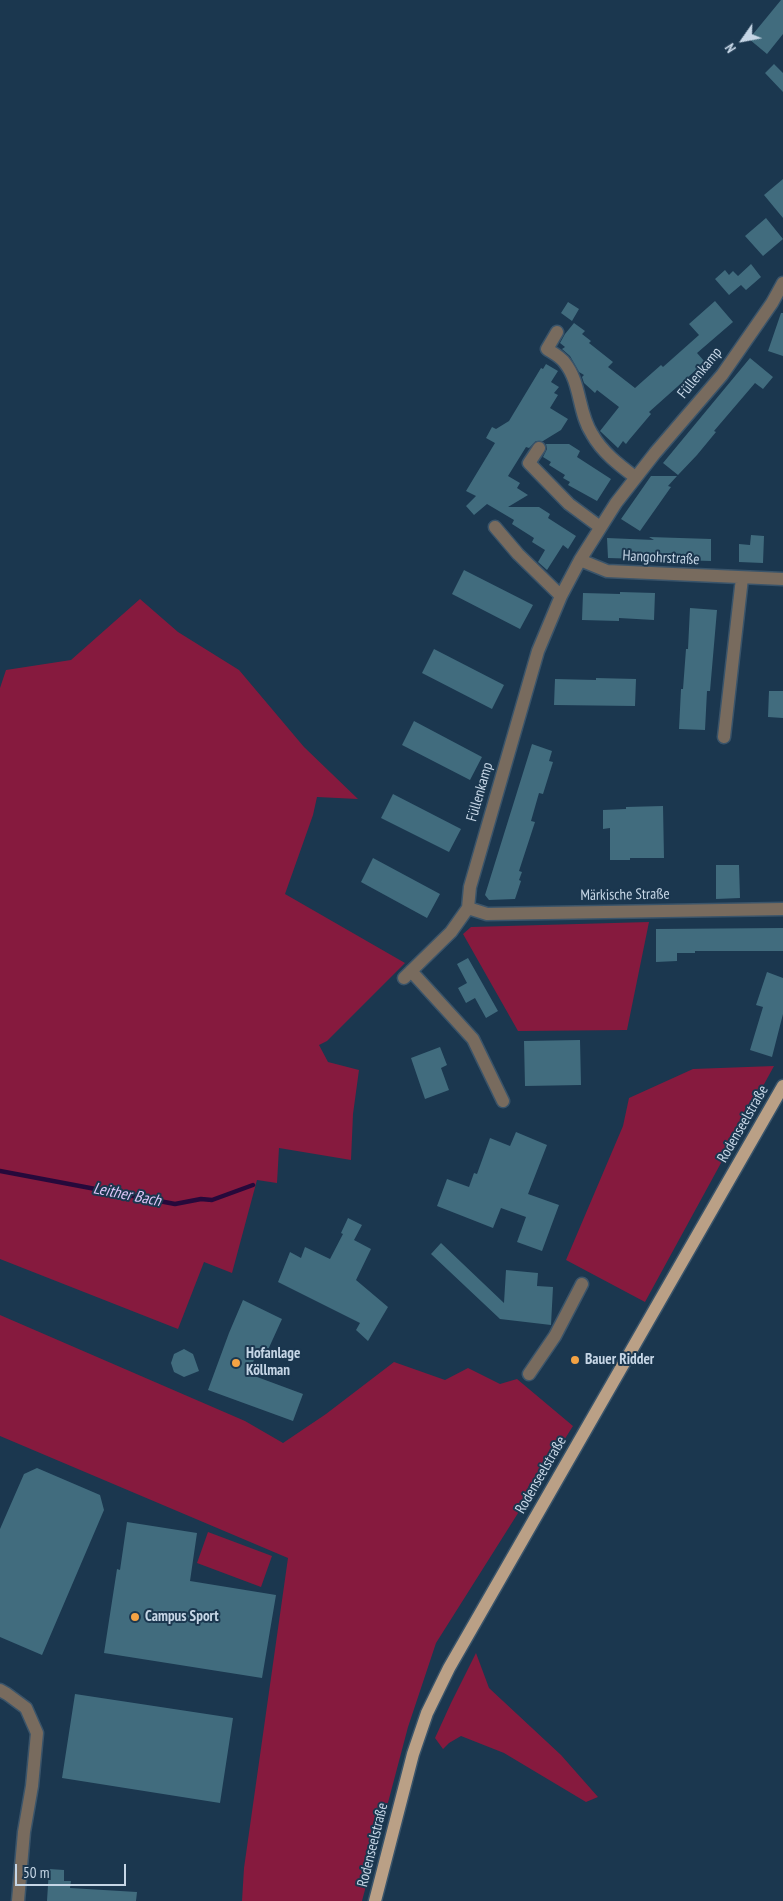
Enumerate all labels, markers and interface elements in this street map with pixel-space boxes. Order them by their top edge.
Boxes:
north arrow [718,15,768,65]
text: N [721,40,740,56]
street label: Füllenkamp [674,344,726,402]
street label: Hangohrstraße [622,547,700,569]
street label: Füllenkamp [463,760,497,824]
street label: Märkische Straße [580,885,670,905]
street label: Rodenseelstraße [714,1082,772,1166]
water label: Leither Bach [92,1179,162,1211]
place label: Hofanlage Köllman [246,1345,300,1380]
place label: Bauer Ridder [585,1351,654,1369]
marker: Bauer Ridder [569,1354,581,1366]
marker: Hofanlage Köllman [230,1357,242,1369]
street label: Rodenseelstraße [512,1433,570,1517]
place label: Campus Sport [145,1608,219,1626]
marker: Campus Sport [129,1611,141,1623]
street label: Rodenseelstraße [354,1801,392,1889]
scale bar [18,1854,129,1886]
text: 50 m [23,1863,49,1882]

